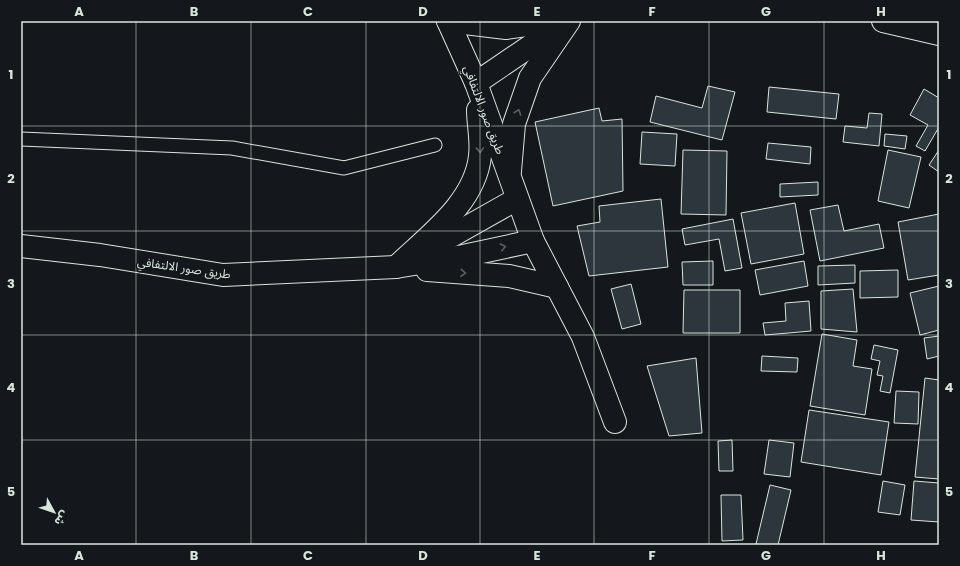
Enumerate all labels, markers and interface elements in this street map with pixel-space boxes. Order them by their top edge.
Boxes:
text: A [74,2,84,21]
text: B [190,2,199,21]
text: C [303,2,313,21]
text: D [418,2,428,21]
text: E [533,2,541,21]
text: F [648,2,656,21]
text: G [761,2,771,21]
text: H [876,2,886,21]
street label: طريق صور الالتفافي [458,63,509,157]
text: 1 [9,65,13,84]
text: 1 [947,65,951,84]
one-way arrow [514,109,522,116]
one-way arrow [476,147,484,153]
text: 2 [7,169,15,188]
text: 2 [945,169,953,188]
one-way arrow [500,243,506,251]
street label: طريق صور الالتفافي [136,253,232,284]
one-way arrow [460,268,466,277]
text: 3 [7,274,15,293]
text: 3 [945,274,953,293]
text: 4 [7,378,16,397]
text: 4 [945,378,954,397]
text: 5 [7,482,15,501]
text: 5 [945,482,953,501]
north arrow [34,492,74,532]
text: ش [51,508,73,529]
text: A [74,546,84,565]
text: B [190,546,199,565]
text: C [303,546,313,565]
text: D [418,546,428,565]
text: E [533,546,541,565]
text: F [648,546,656,565]
text: G [761,546,771,565]
text: H [876,546,886,565]

